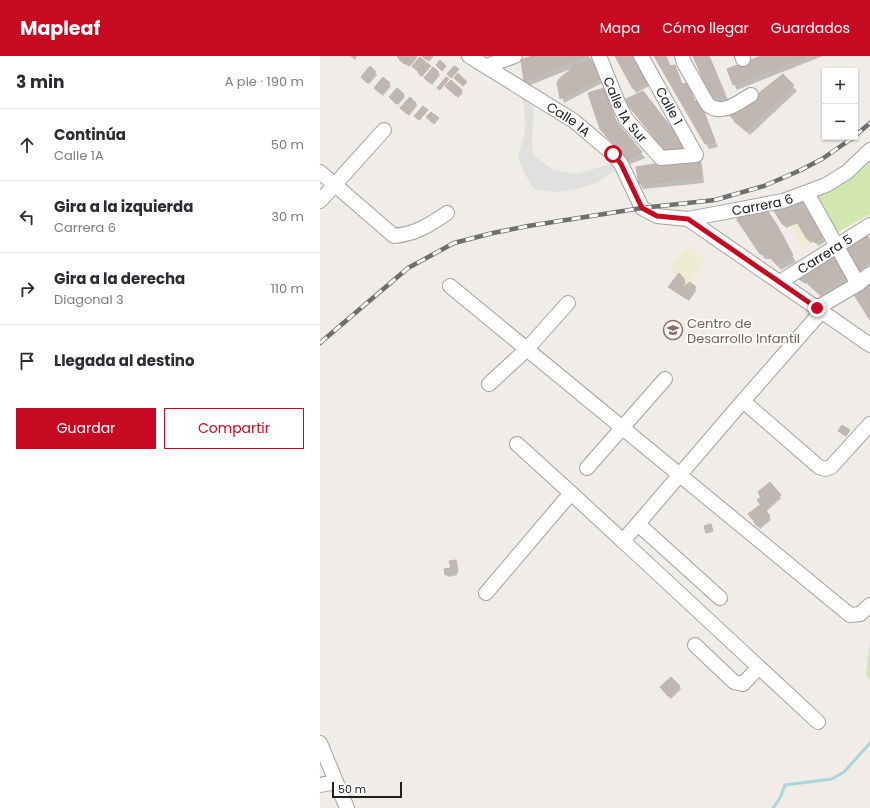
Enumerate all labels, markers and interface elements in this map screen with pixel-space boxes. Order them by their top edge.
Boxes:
text: Mapleaf [20,15,100,42]
text: Mapa [600,18,640,38]
text: Cómo llegar [662,18,749,38]
text: Guardados [771,18,850,38]
map controls [822,68,858,140]
button: + [822,68,858,104]
text: 3 min [16,70,64,94]
text: A pie · 190 m [225,72,304,91]
street label: Calle 1A Sur [599,74,652,147]
street label: Calle 1 [651,83,687,129]
street label: Calle 1A [543,97,595,141]
button: − [822,104,858,140]
text: Continúa [54,124,126,145]
icon: ahead [16,134,38,156]
text: 50 m [271,135,304,154]
route start [604,145,622,163]
text: Calle 1A [54,146,104,165]
street label: Carrera 6 [730,189,796,220]
text: Gira a la izquierda [54,196,193,217]
icon: left [16,206,38,228]
text: 30 m [271,207,304,226]
text: Carrera 6 [54,218,116,237]
street label: Carrera 5 [794,229,856,278]
text: Gira a la derecha [54,268,185,289]
icon: right [16,278,38,300]
text: 110 m [271,279,304,298]
text: Diagonal 3 [54,290,124,309]
route end [808,299,826,317]
place label: Centro de Desarrollo Infantil [687,314,800,348]
school or university icon: Centro de Desarrollo Infantil [662,319,684,341]
icon: arrive [16,350,38,372]
text: Llegada al destino [54,350,195,371]
button: Guardar [16,408,156,449]
button: Compartir [164,408,304,449]
scale bar [332,780,402,799]
text: 50 m [338,781,366,797]

